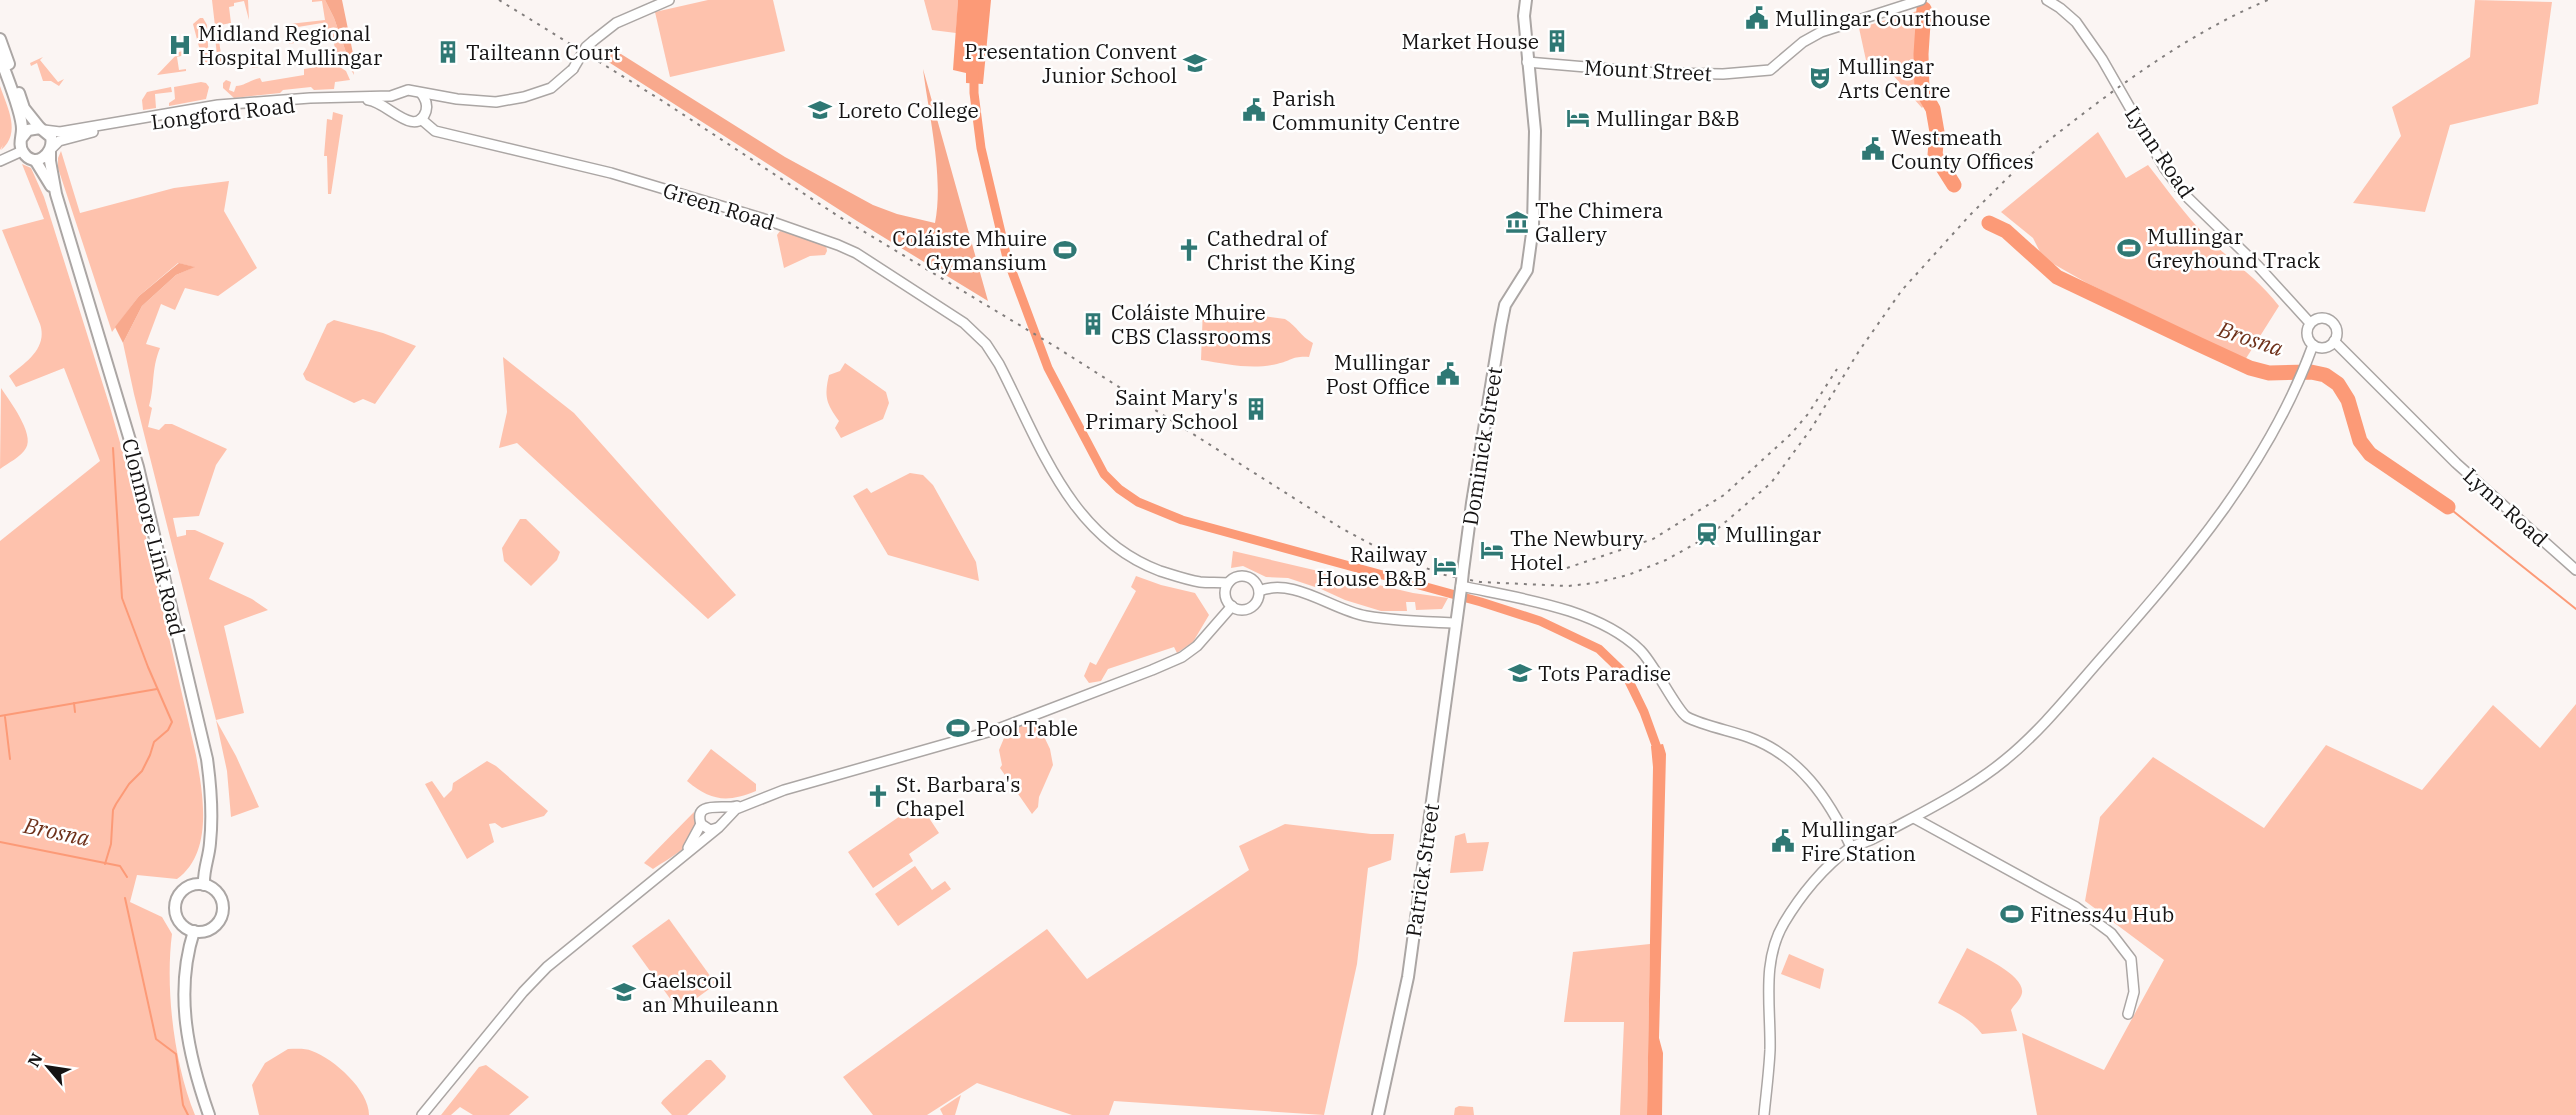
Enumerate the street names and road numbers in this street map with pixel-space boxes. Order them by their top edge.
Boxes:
street label: Mount Street [1583,53,1713,87]
street label: Longford Road [149,90,297,136]
street label: Lynn Road [2119,101,2201,203]
street label: Green Road [660,176,778,236]
street label: Dominick Street [1456,365,1508,527]
street label: Clonmore Link Road [116,436,192,639]
street label: Lynn Road [2458,462,2554,553]
street label: Patrick Street [1399,802,1445,938]

